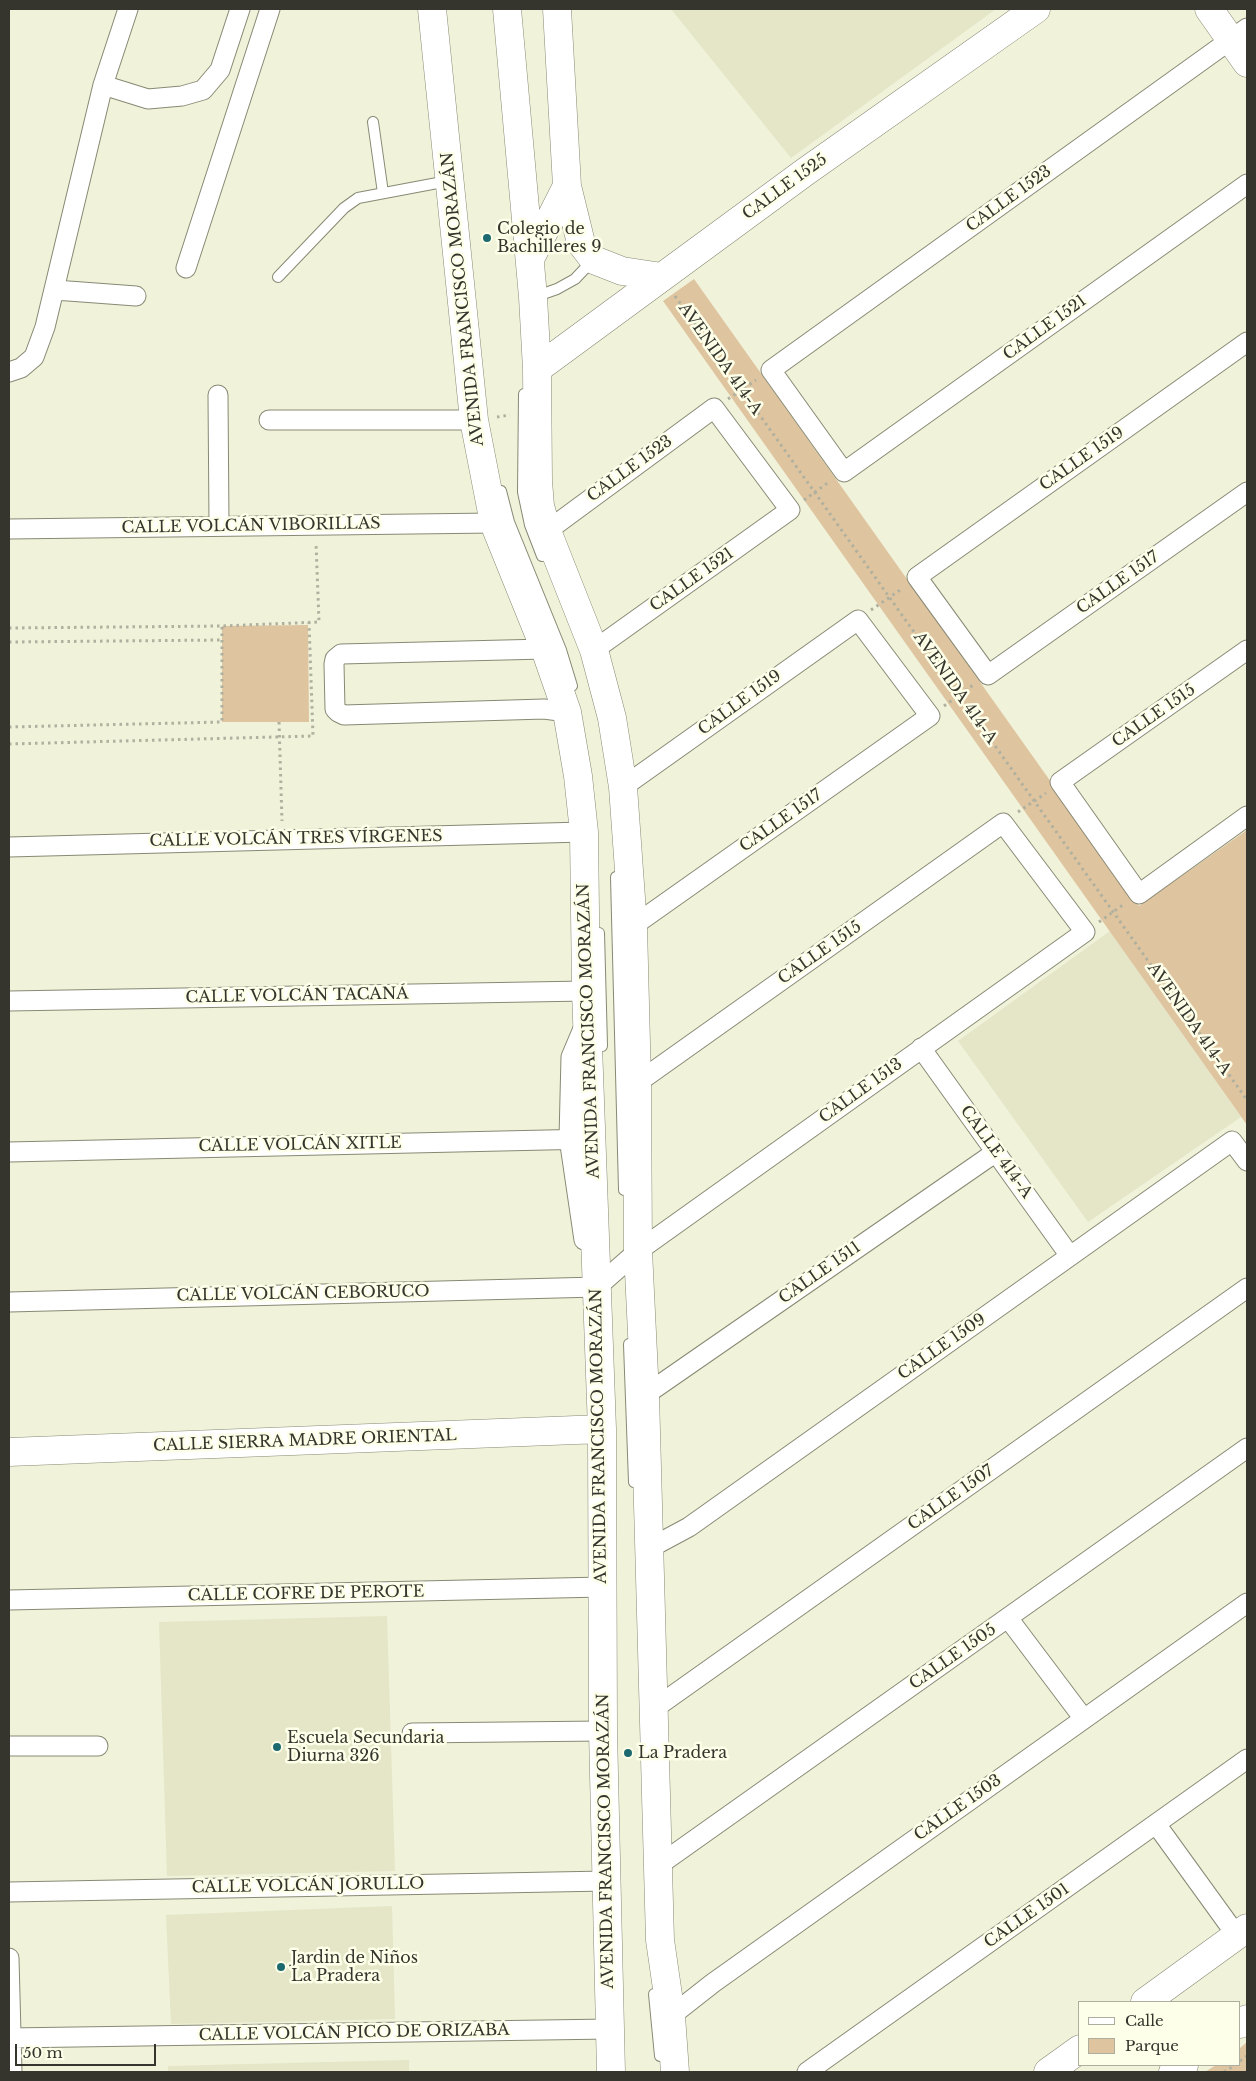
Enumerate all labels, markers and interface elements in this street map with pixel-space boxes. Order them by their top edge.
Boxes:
street label: CALLE 1525 [739,150,831,224]
street label: AVENIDA FRANCISCO MORAZÁN [438,151,488,447]
street label: CALLE 1523 [963,162,1055,236]
place label: Colegio de Bachilleres 9 [497,219,602,257]
marker: Colegio de Bachilleres 9 [481,232,493,244]
street label: CALLE 1521 [1000,291,1090,365]
street label: AVENIDA 414-A [674,299,766,419]
street label: CALLE 1519 [1036,423,1128,495]
street label: CALLE 1523 [584,432,676,506]
street label: CALLE VOLCÁN VIBORILLAS [121,514,381,538]
street label: CALLE 1521 [646,544,738,616]
street label: CALLE 1517 [1073,548,1163,618]
street label: AVENIDA 414-A [909,628,1001,748]
street label: CALLE 1519 [695,666,785,740]
street label: CALLE 1515 [1109,680,1199,752]
street label: CALLE 1517 [736,786,826,856]
street label: CALLE VOLCÁN TRES VÍRGENES [149,827,443,851]
street label: AVENIDA FRANCISCO MORAZÁN [574,883,604,1179]
street label: CALLE 1515 [775,917,865,989]
street label: AVENIDA 414-A [1143,959,1235,1079]
street label: CALLE VOLCÁN TACANÁ [185,984,409,1008]
street label: CALLE 1513 [816,1054,906,1128]
street label: CALLE 414-A [956,1102,1036,1202]
street label: CALLE VOLCÁN XITLE [198,1134,402,1156]
street label: CALLE 1511 [776,1238,864,1308]
street label: CALLE VOLCÁN CEBORUCO [176,1282,430,1306]
street label: AVENIDA FRANCISCO MORAZÁN [587,1288,611,1584]
street label: CALLE 1509 [894,1310,990,1384]
street label: CALLE SIERRA MADRE ORIENTAL [153,1426,457,1456]
street label: CALLE 1507 [904,1461,998,1535]
street label: CALLE COFRE DE PEROTE [188,1582,424,1606]
street label: CALLE 1505 [906,1620,1000,1694]
street label: AVENIDA FRANCISCO MORAZÁN [594,1693,618,1989]
place label: Escuela Secundaria Diurna 326 [287,1728,444,1766]
marker: Escuela Secundaria Diurna 326 [271,1741,283,1753]
place label: La Pradera [638,1743,727,1763]
marker: La Pradera [622,1747,634,1759]
street label: CALLE 1503 [911,1771,1005,1845]
street label: CALLE VOLCÁN JORULLO [191,1874,425,1898]
street label: CALLE 1501 [981,1880,1073,1952]
place label: Jardin de Niños La Pradera [291,1948,418,1986]
marker: Jardin de Niños La Pradera [275,1961,287,1973]
legend [1078,2001,1241,2066]
text: Calle [1125,2011,1164,2030]
street label: CALLE VOLCÁN PICO DE ORIZABA [198,2021,510,2045]
scale bar [18,2034,159,2066]
text: Parque [1125,2036,1179,2055]
text: 50 m [23,2043,63,2062]

